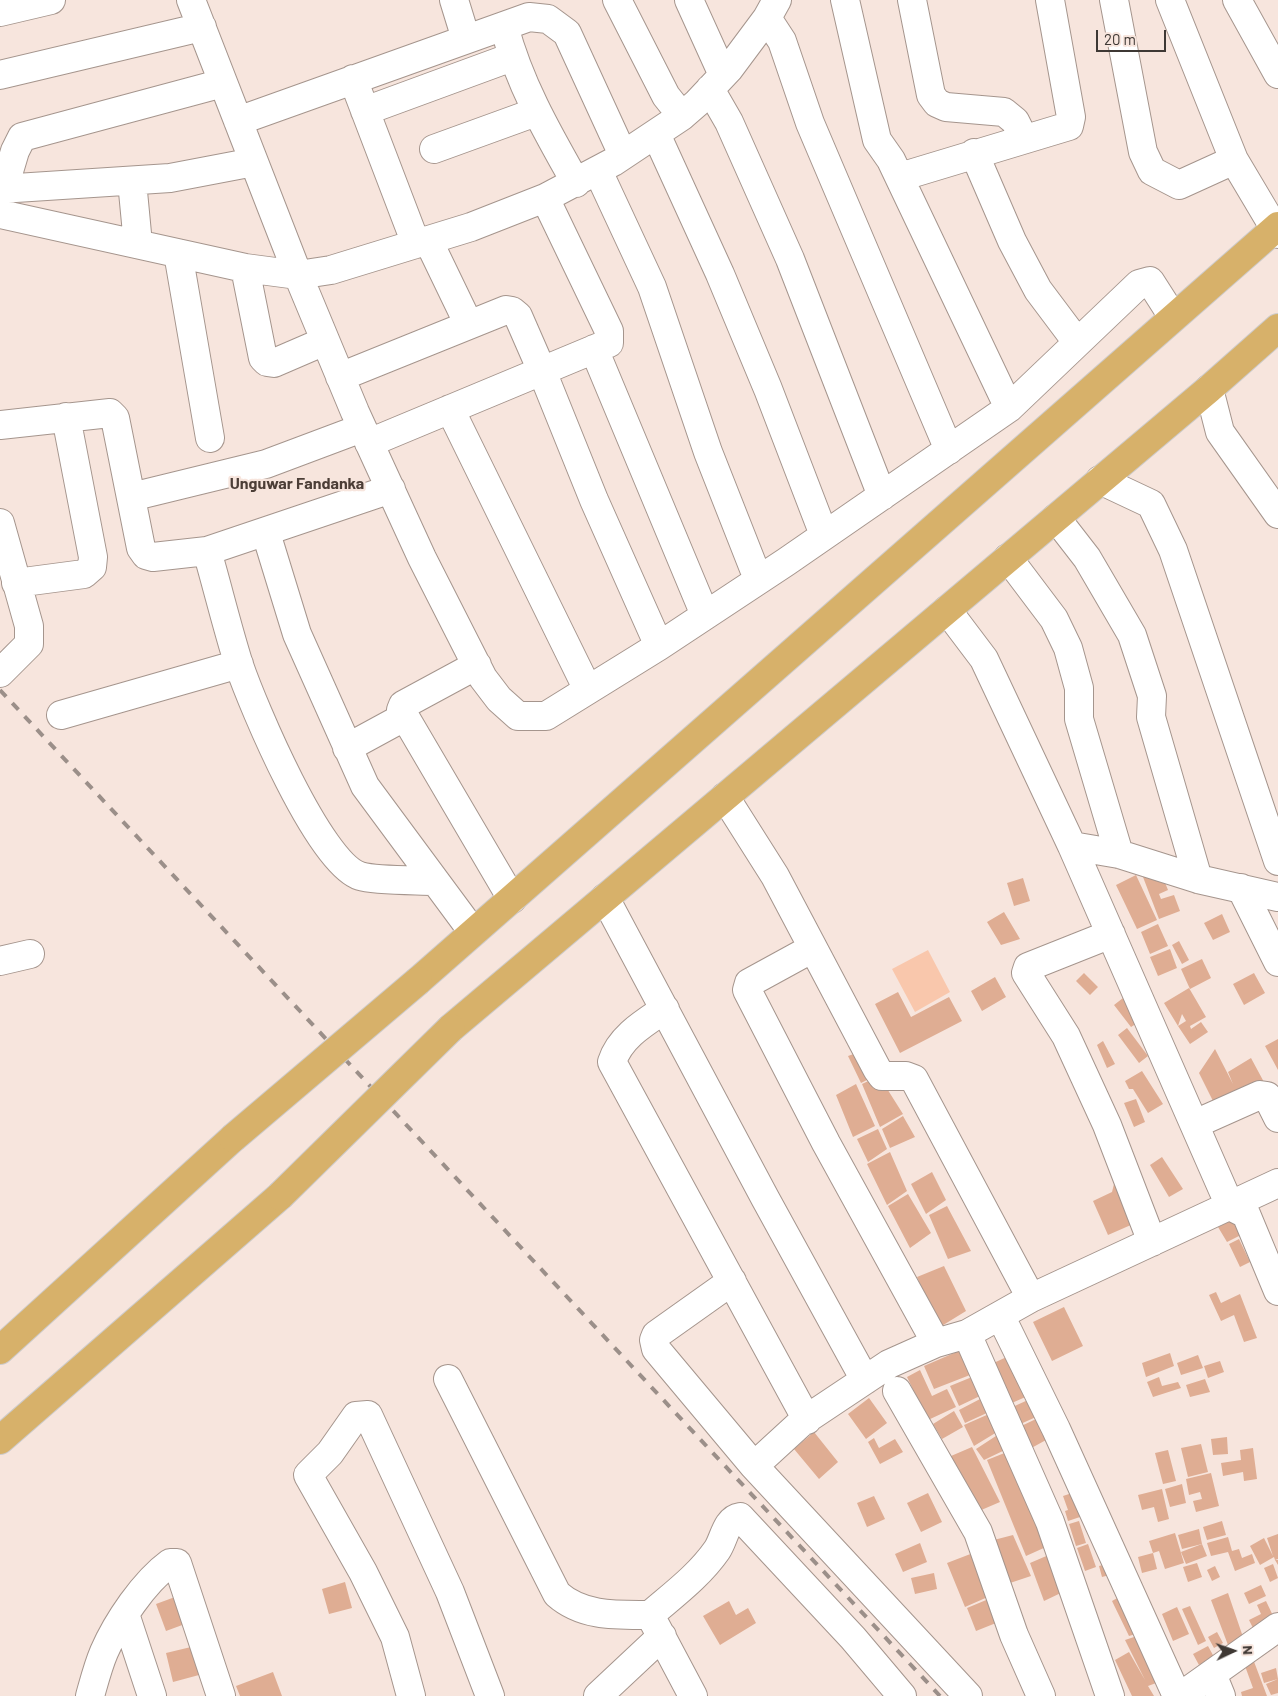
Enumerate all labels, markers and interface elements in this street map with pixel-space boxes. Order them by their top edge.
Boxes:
scale bar [1098,20,1168,52]
text: 20 m [1104,30,1136,48]
district label: Unguwar Fandanka [230,474,364,494]
north arrow [1208,1626,1258,1676]
text: N [1240,1645,1257,1655]

